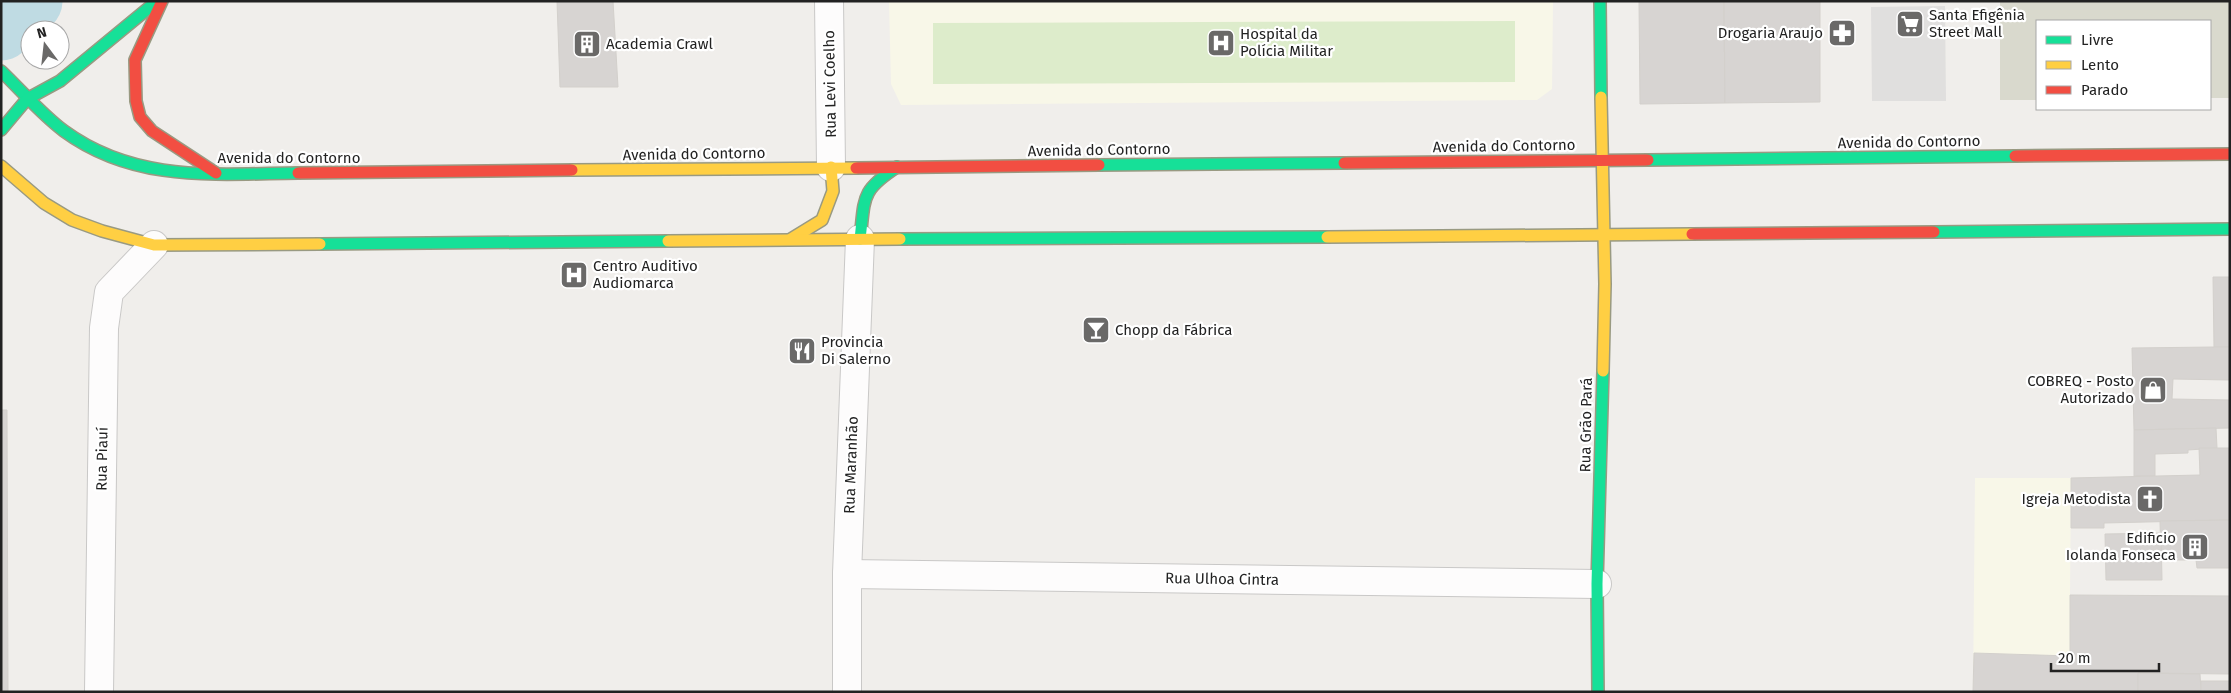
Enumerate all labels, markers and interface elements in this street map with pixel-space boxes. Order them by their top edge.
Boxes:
place label: Santa Efigênia Street Mall [1929,6,2025,41]
supermarket icon: Santa Efigênia Street Mall [1895,9,1925,39]
pharmacy icon: Drogaria Araujo [1827,18,1857,48]
north arrow [20,20,70,70]
legend [2036,20,2211,110]
text: N [35,24,48,42]
place label: Drogaria Araujo [1718,24,1823,42]
place label: Hospital da Polícia Militar [1240,25,1333,60]
hospital icon: Hospital da Polícia Militar [1206,28,1236,58]
building icon: Academia Crawl [572,29,602,59]
street label: Rua Levi Coelho [820,30,840,138]
text: Livre [2081,31,2114,49]
place label: Academia Crawl [606,35,713,53]
text: Lento [2081,56,2119,74]
text: Parado [2081,81,2128,99]
street label: Avenida do Contorno [1837,132,1981,152]
street label: Avenida do Contorno [1432,136,1576,156]
street label: Avenida do Contorno [1027,140,1171,160]
street label: Avenida do Contorno [622,144,766,164]
street label: Avenida do Contorno [218,149,360,167]
place label: Centro Auditivo Audiomarca [593,257,698,292]
hospital icon: Centro Auditivo Audiomarca [559,260,589,290]
bar icon: Chopp da Fábrica [1081,315,1111,345]
place label: Chopp da Fábrica [1115,321,1232,339]
place label: Provincia Di Salerno [821,333,891,368]
restaurant icon: Provincia Di Salerno [787,336,817,366]
place label: COBREQ - Posto Autorizado [2027,372,2134,407]
shop icon: COBREQ - Posto Autorizado [2138,375,2168,405]
street label: Rua Grão Pará [1576,377,1596,473]
street label: Rua Maranhão [840,416,862,514]
street label: Rua Piauí [92,427,112,491]
church icon: Igreja Metodista [2135,484,2165,514]
place label: Igreja Metodista [2021,490,2131,508]
place label: Edificio Iolanda Fonseca [2066,529,2176,564]
building icon: Edificio Iolanda Fonseca [2180,532,2210,562]
street label: Rua Ulhoa Cintra [1165,569,1279,589]
scale bar [2051,640,2158,672]
text: 20 m [2058,649,2091,667]

